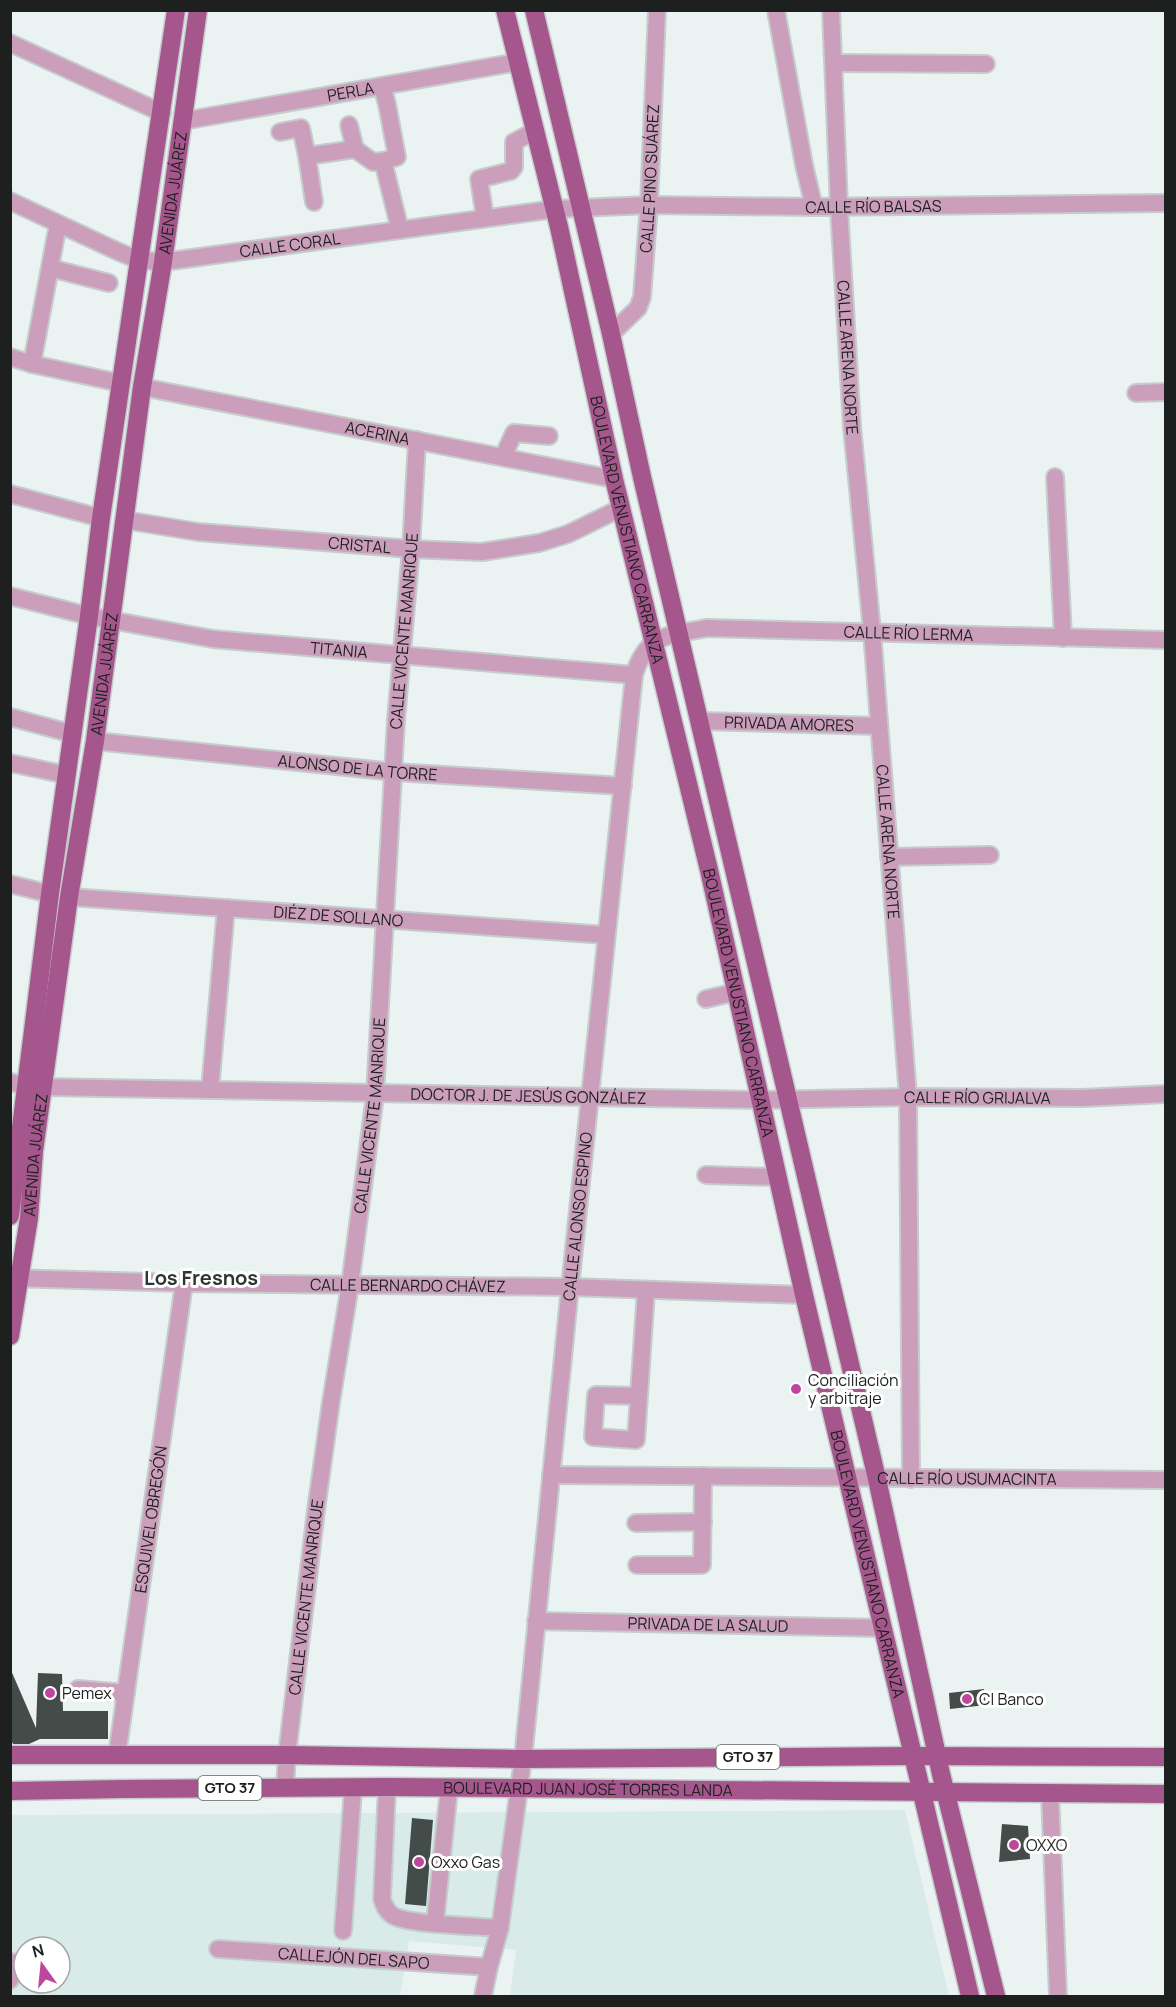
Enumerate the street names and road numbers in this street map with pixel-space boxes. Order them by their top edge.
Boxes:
street label: PERLA [325,77,376,106]
street label: CALLE PINO SUÁREZ [634,103,664,254]
street label: AVENIDA JUÁREZ [153,130,192,256]
street label: CALLE RÍO BALSAS [805,195,942,218]
street label: CALLE CORAL [238,227,342,263]
street label: CALLE ARENA NORTE [832,280,864,436]
street label: BOULEVARD VENUSTIANO CARRANZA [585,394,670,666]
street label: ACERINA [343,416,412,450]
street label: CRISTAL [327,531,392,558]
street label: CALLE VICENTE MANRIQUE [385,532,423,730]
street label: AVENIDA JUÁREZ [85,611,123,737]
street label: CALLE RÍO LERMA [843,621,974,646]
street label: TITANIA [309,636,369,663]
street label: PRIVADA AMORES [724,711,854,736]
street label: ALONSO DE LA TORRE [277,749,438,786]
street label: CALLE ARENA NORTE [871,764,905,920]
street label: BOULEVARD VENUSTIANO CARRANZA [698,866,779,1139]
street label: DIÉZ DE SOLLANO [273,900,404,932]
street label: CALLE VICENTE MANRIQUE [349,1017,390,1215]
street label: DOCTOR J. DE JESÚS GONZÁLEZ [410,1083,647,1109]
street label: CALLE RÍO GRIJALVA [904,1086,1051,1109]
street label: AVENIDA JUÁREZ [18,1092,53,1217]
street label: CALLE ALONSO ESPINO [558,1130,597,1302]
street label: CALLE BERNARDO CHÁVEZ [310,1273,506,1297]
street label: BOULEVARD VENUSTIANO CARRANZA [825,1428,910,1700]
street label: ESQUIVEL OBREGÓN [129,1444,172,1594]
street label: CALLE RÍO USUMACINTA [877,1467,1057,1490]
street label: CALLE VICENTE MANRIQUE [283,1498,328,1696]
street label: PRIVADA DE LA SALUD [627,1612,789,1637]
road number: GTO 37 [716,1745,780,1769]
road number: GTO 37 [198,1776,262,1800]
street label: BOULEVARD JUAN JOSÉ TORRES LANDA [443,1777,733,1801]
street label: CALLEJÓN DEL SAPO [277,1942,430,1974]

